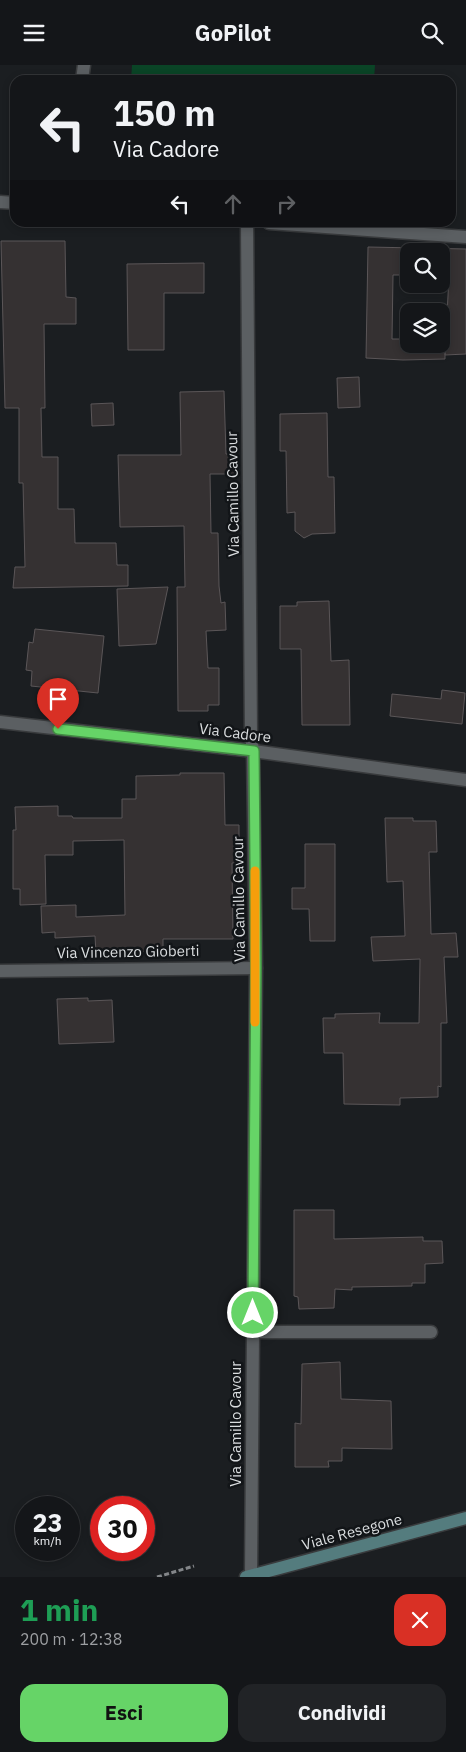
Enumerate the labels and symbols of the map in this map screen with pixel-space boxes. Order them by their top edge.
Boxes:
street label: Via Camillo Cavour [222,431,243,557]
pin [37,678,79,729]
street label: Via Cadore [198,719,272,746]
street label: Via Camillo Cavour [228,836,249,962]
street label: Via Vincenzo Gioberti [56,941,200,962]
position arrow [226,1286,278,1338]
street label: Via Camillo Cavour [226,1361,245,1487]
speed limit sign: 30 [90,1496,155,1561]
street label: Viale Resegone [300,1509,404,1554]

